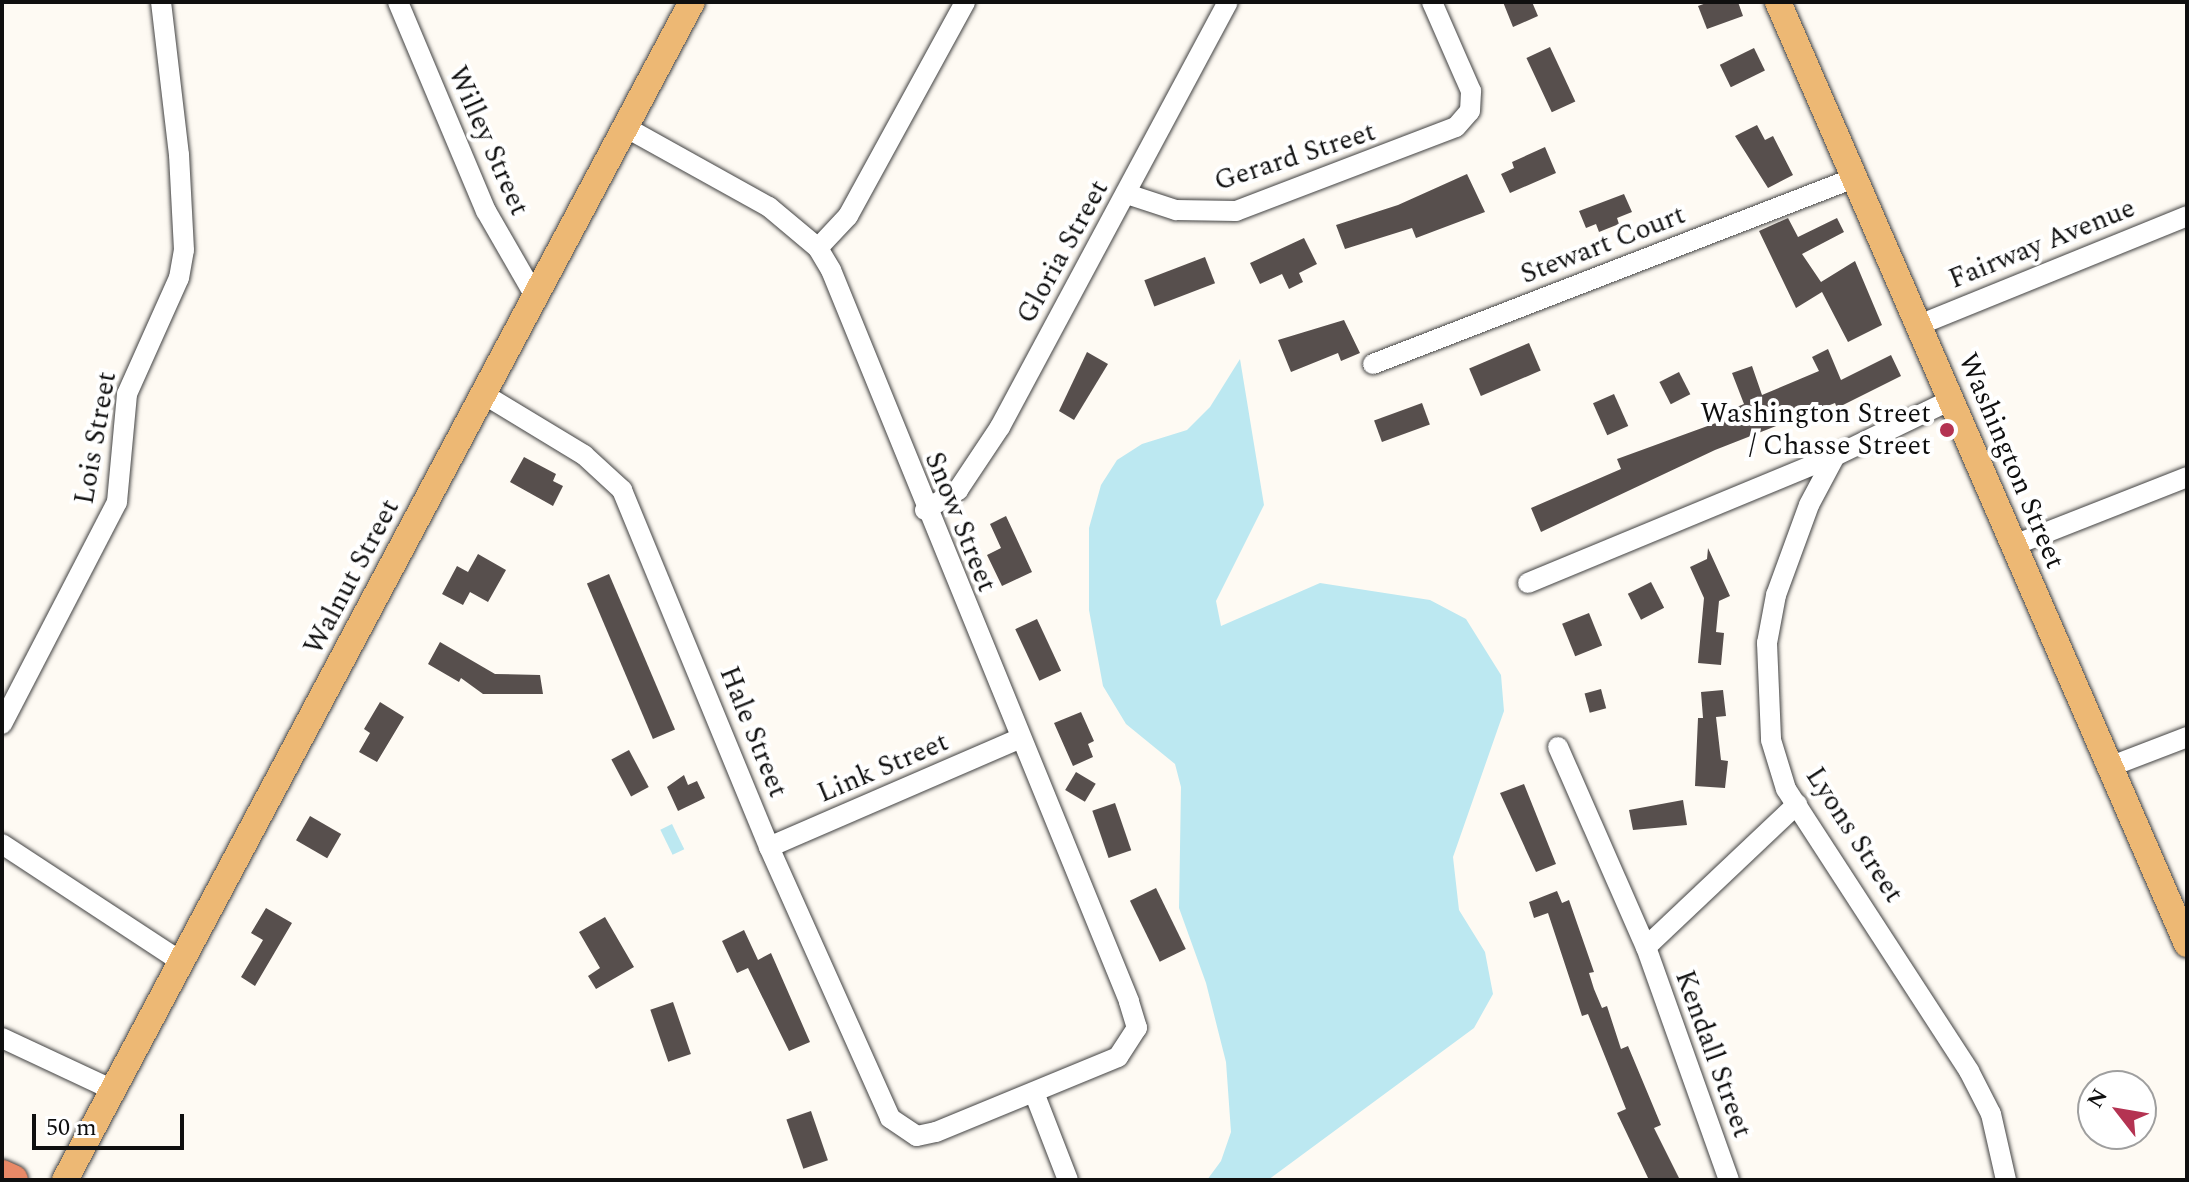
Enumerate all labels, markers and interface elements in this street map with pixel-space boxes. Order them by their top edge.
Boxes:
street label: Willey Street [440,61,536,221]
street label: Gerard Street [1210,115,1380,199]
street label: Gloria Street [1010,174,1116,330]
street label: Fairway Avenue [1944,191,2140,297]
street label: Stewart Court [1516,198,1690,292]
street label: Washington Street [1950,348,2072,574]
street label: Lois Street [68,369,124,507]
place label: Washington Street / Chasse Street [1700,397,1931,463]
marker: Washington Street / Chasse Street [1938,421,1956,439]
street label: Snow Street [917,447,1003,597]
street label: Walnut Street [297,494,407,660]
street label: Hale Street [711,662,795,802]
street label: Link Street [813,725,953,811]
street label: Lyons Street [1798,761,1910,909]
street label: Kendall Street [1667,966,1759,1142]
north arrow [2077,1070,2157,1150]
text: N [2079,1082,2116,1115]
scale bar [36,1098,188,1148]
text: 50 m [46,1110,97,1146]

